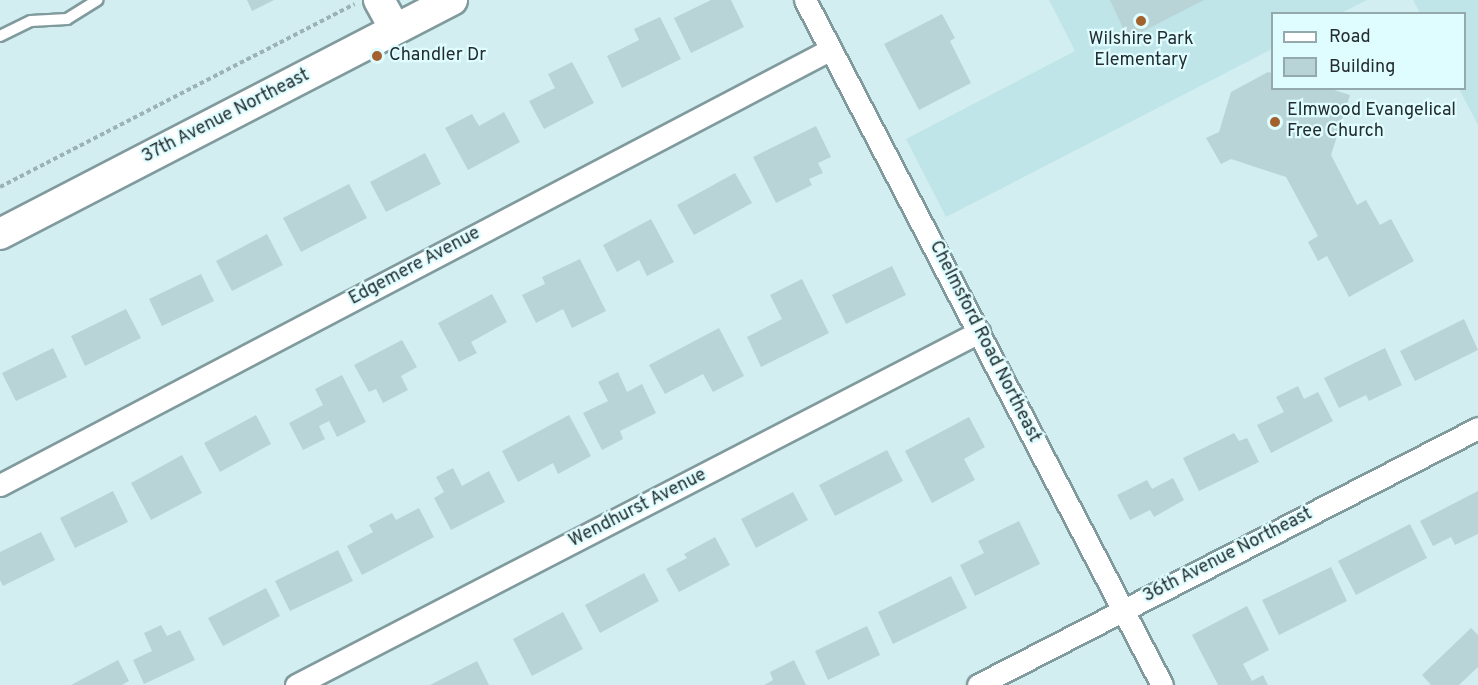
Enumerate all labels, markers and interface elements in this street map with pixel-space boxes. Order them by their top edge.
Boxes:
legend [1271,12,1466,90]
marker: Wilshire Park Elementary [1134,14,1148,28]
text: Road [1329,26,1371,49]
place label: Wilshire Park Elementary [1088,30,1194,72]
place label: Chandler Dr [389,45,486,67]
marker: Chandler Dr [370,49,384,63]
text: Building [1329,56,1395,79]
street label: 37th Avenue Northeast [138,65,314,169]
place label: Elmwood Evangelical Free Church [1287,101,1456,144]
marker: Elmwood Evangelical Free Church [1268,115,1282,129]
street label: Edgemere Avenue [345,223,485,311]
street label: Chelmsford Road Northeast [924,238,1044,446]
street label: Wendhurst Avenue [565,465,711,553]
street label: 36th Avenue Northeast [1139,504,1317,608]

